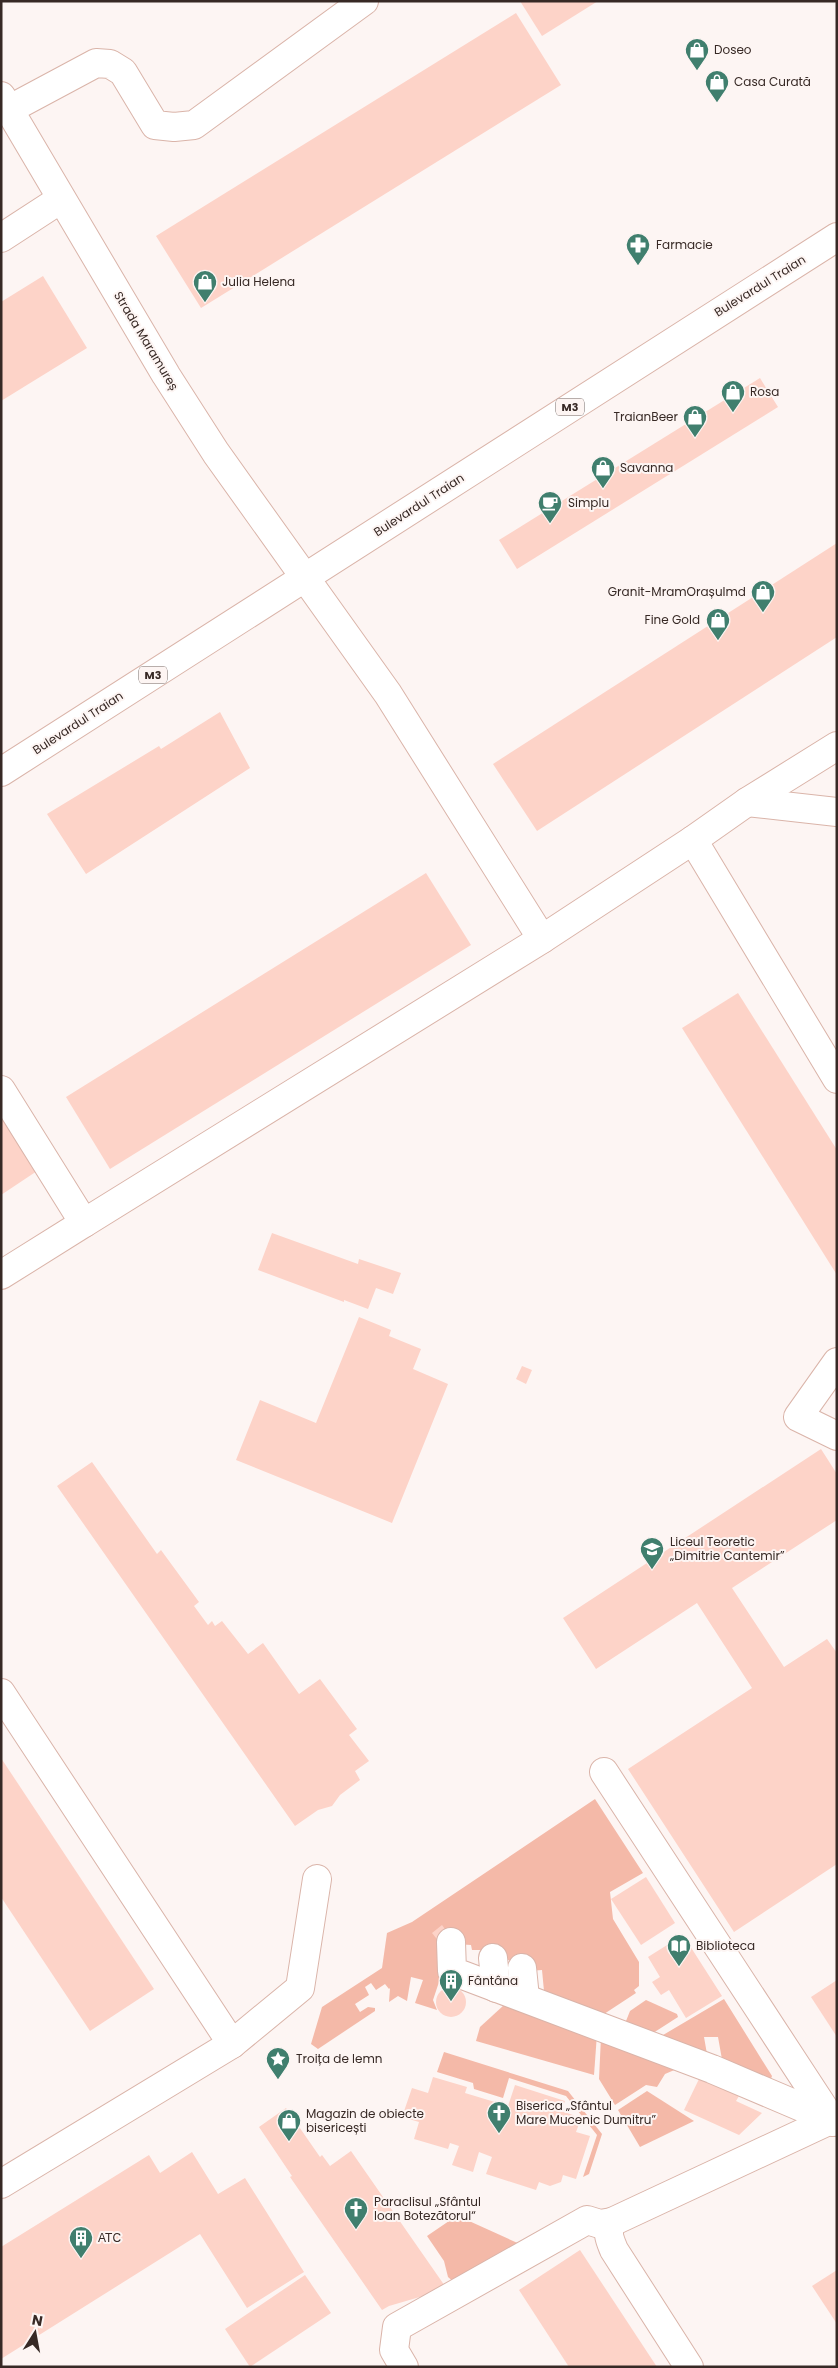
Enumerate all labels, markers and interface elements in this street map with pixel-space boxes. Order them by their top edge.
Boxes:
shop icon: Doseo [684,37,710,71]
place label: Doseo [714,41,752,58]
shop icon: Casa Curată [704,69,730,103]
place label: Casa Curată [734,73,811,90]
pharmacy icon: Farmacie [625,232,651,266]
place label: Farmacie [656,236,713,253]
street label: Bulevardul Traian [711,251,809,320]
shop icon: Julia Helena [192,269,218,303]
place label: Julia Helena [222,273,295,290]
street label: Strada Maramureș [110,288,183,393]
shop icon: Rosa [720,379,746,413]
place label: Rosa [750,383,779,400]
road number: M3 [556,398,584,416]
shop icon: TraianBeer [682,404,708,438]
place label: TraianBeer [613,408,679,425]
shop icon: Savanna [590,455,616,489]
place label: Savanna [620,459,673,476]
street label: Bulevardul Traian [370,469,467,540]
cafe icon: Simplu [537,490,563,524]
place label: Simplu [568,494,609,511]
shop icon: Granit-MramOrașulmd [750,579,776,613]
place label: Granit-MramOrașulmd [608,583,746,600]
shop icon: Fine Gold [705,607,731,641]
place label: Fine Gold [645,611,700,628]
road number: M3 [139,666,167,684]
street label: Bulevardul Traian [29,687,126,758]
place label: Liceul Teoretic „Dimitrie Cantemir” [669,1533,785,1564]
school or university icon: Liceul Teoretic „Dimitrie Cantemir” [639,1536,665,1570]
library icon: Biblioteca [666,1933,692,1967]
place label: Biblioteca [696,1937,755,1954]
building icon: Fântâna [438,1968,464,2002]
place label: Fântâna [468,1972,518,1989]
place icon: Troița de lemn [265,2046,291,2080]
place label: Troița de lemn [296,2050,382,2067]
place label: Biserica „Sfântul Mare Mucenic Dumitru” [516,2097,656,2128]
church icon: Biserica „Sfântul Mare Mucenic Dumitru” [486,2100,512,2134]
place label: Magazin de obiecte bisericești [306,2105,424,2136]
shop icon: Magazin de obiecte bisericești [276,2108,302,2142]
place label: Paraclisul „Sfântul Ioan Botezătorul“ [374,2193,481,2224]
church icon: Paraclisul „Sfântul Ioan Botezătorul“ [343,2196,369,2230]
building icon: АТС [68,2225,94,2259]
place label: АТС [98,2229,121,2246]
north arrow [10,2308,60,2358]
text: N [30,2309,45,2331]

